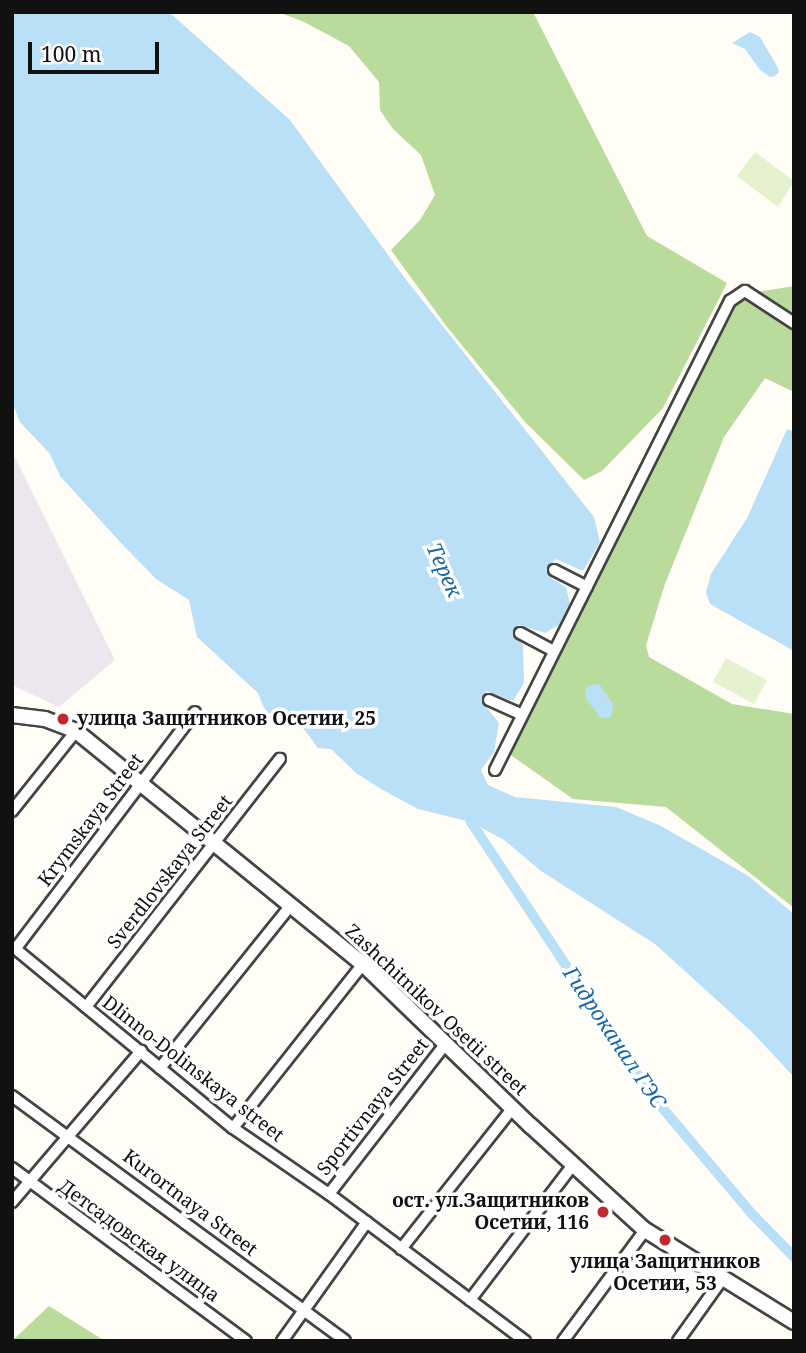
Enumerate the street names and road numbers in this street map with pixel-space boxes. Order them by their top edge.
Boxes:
street label: Krymskaya Street [34,749,148,891]
street label: Sverdlovskaya Street [103,790,237,954]
street label: Zashchitnikov Osetii street [340,920,532,1100]
street label: Dlinno-Dolinskaya street [98,991,288,1147]
street label: Sportivnaya Street [312,1034,434,1180]
street label: Kurortnaya Street [118,1145,262,1261]
street label: Детсадовская улица [54,1175,224,1307]

